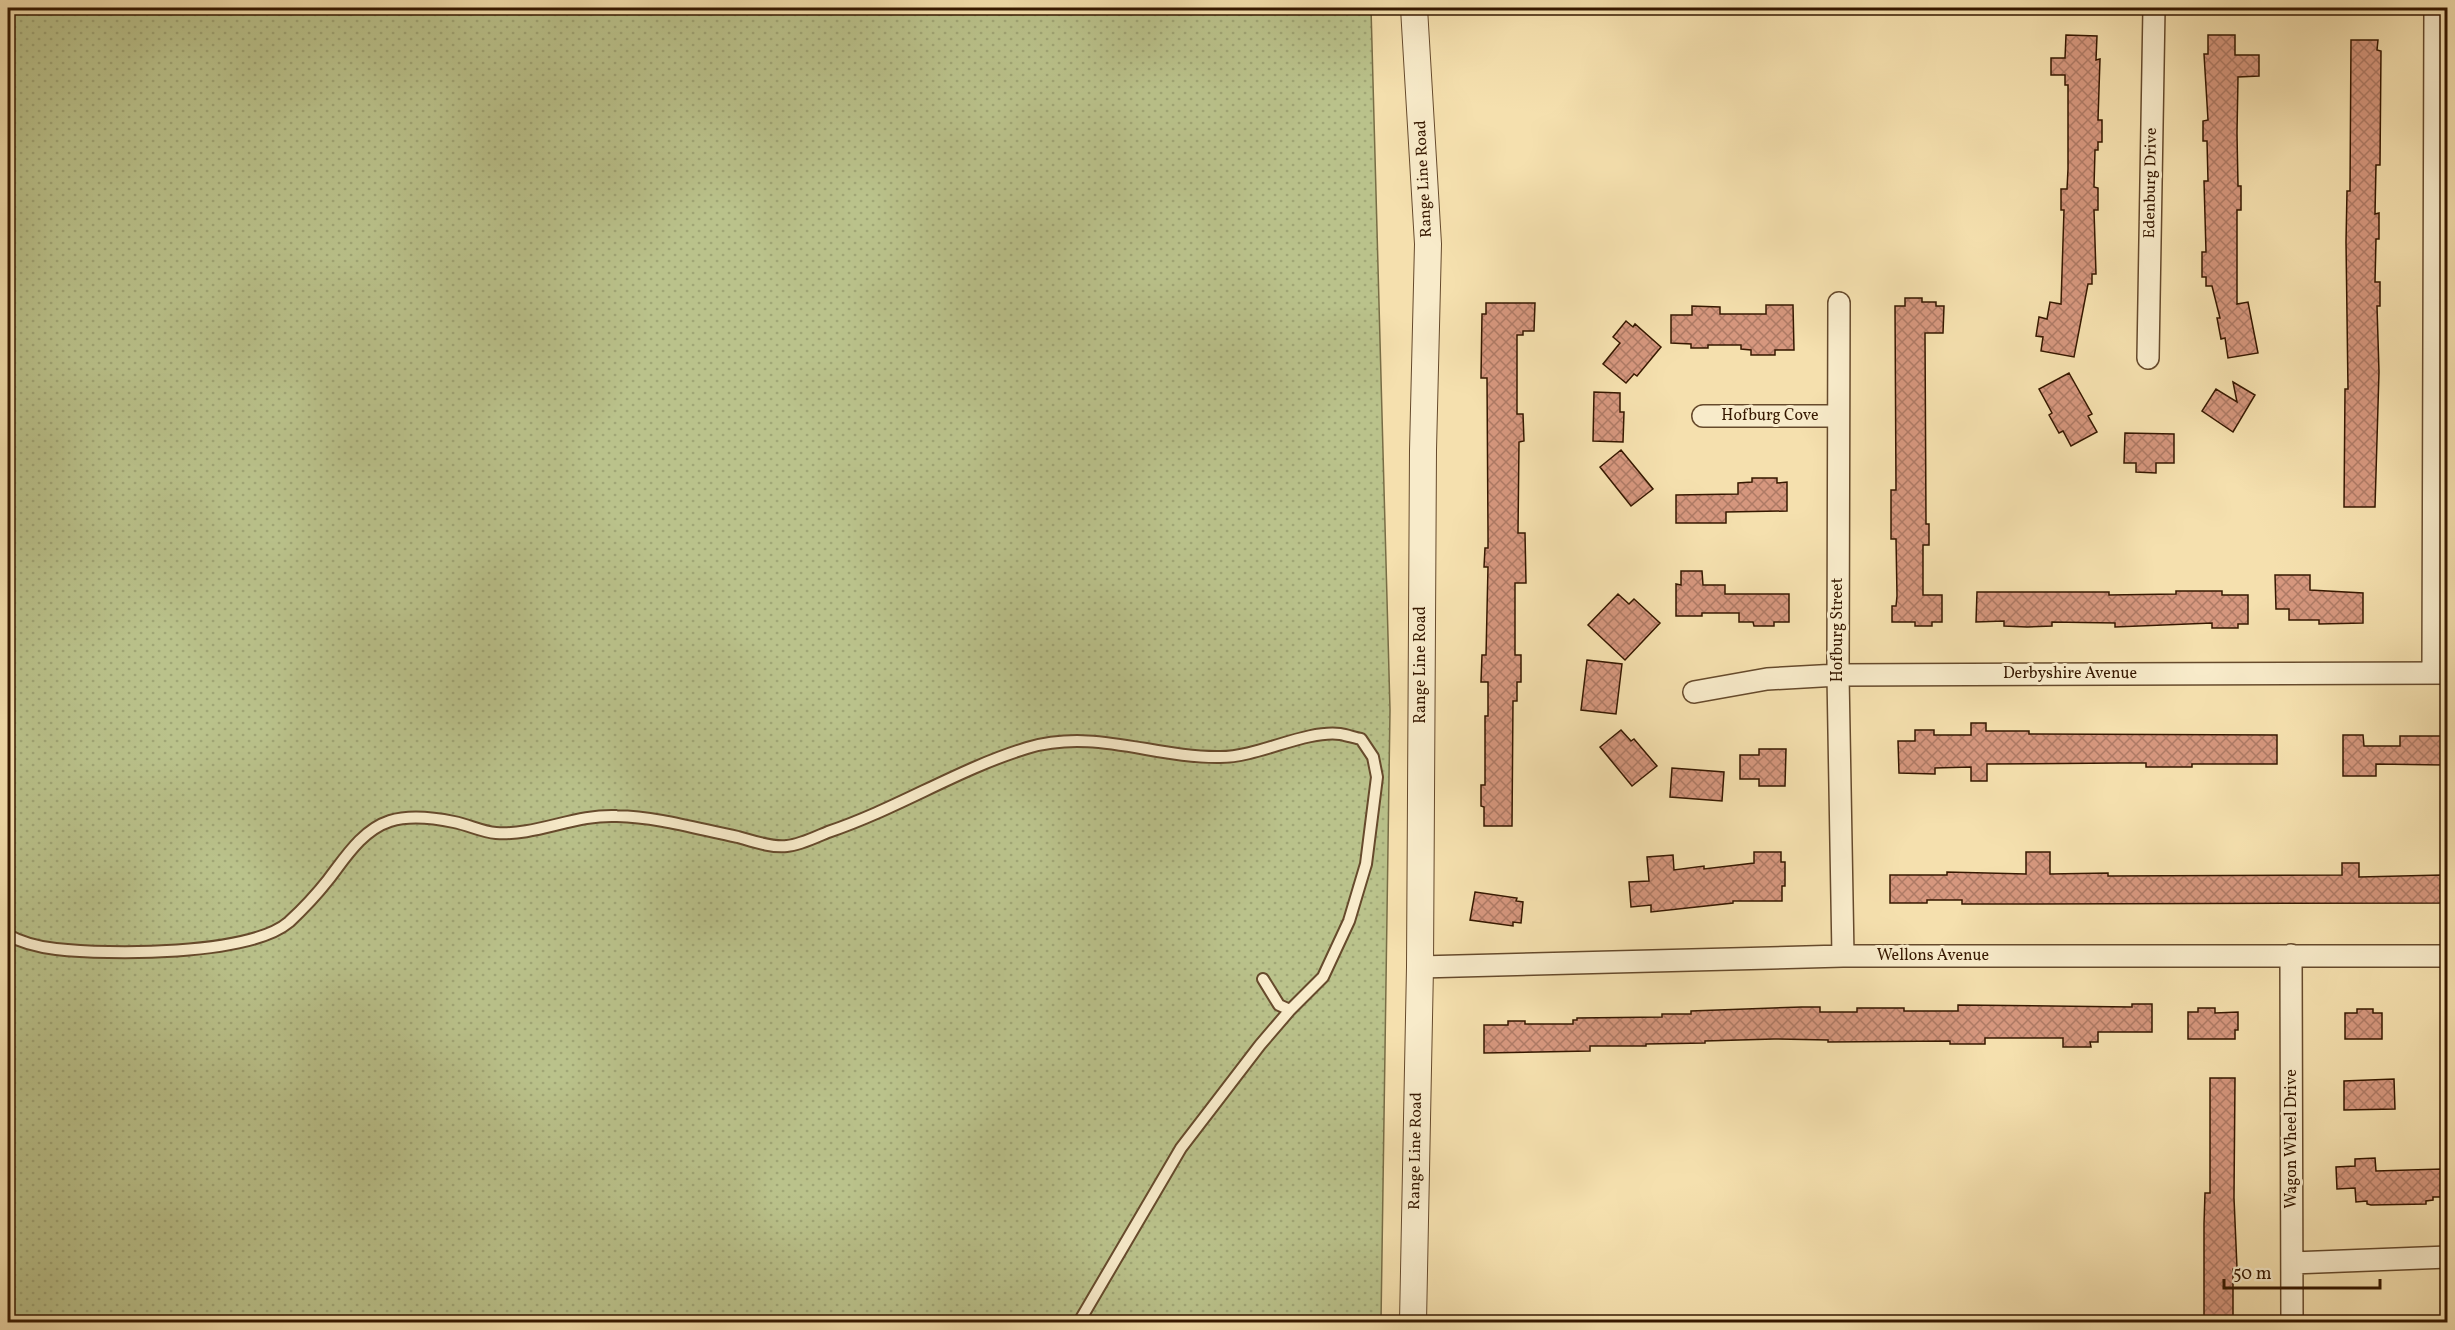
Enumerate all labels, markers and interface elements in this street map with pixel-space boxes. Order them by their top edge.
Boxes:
street label: Range Line Road [1410,120,1438,238]
street label: Edenburg Drive [2139,127,2163,239]
street label: Hofburg Cove [1721,405,1819,427]
street label: Hofburg Street [1827,577,1849,682]
street label: Range Line Road [1410,606,1432,724]
street label: Derbyshire Avenue [2003,663,2137,685]
street label: Wellons Avenue [1877,945,1989,967]
street label: Wagon Wheel Drive [2281,1069,2303,1209]
street label: Range Line Road [1404,1092,1428,1210]
scale bar [2224,1252,2380,1290]
text: 50 m [2233,1262,2272,1287]

